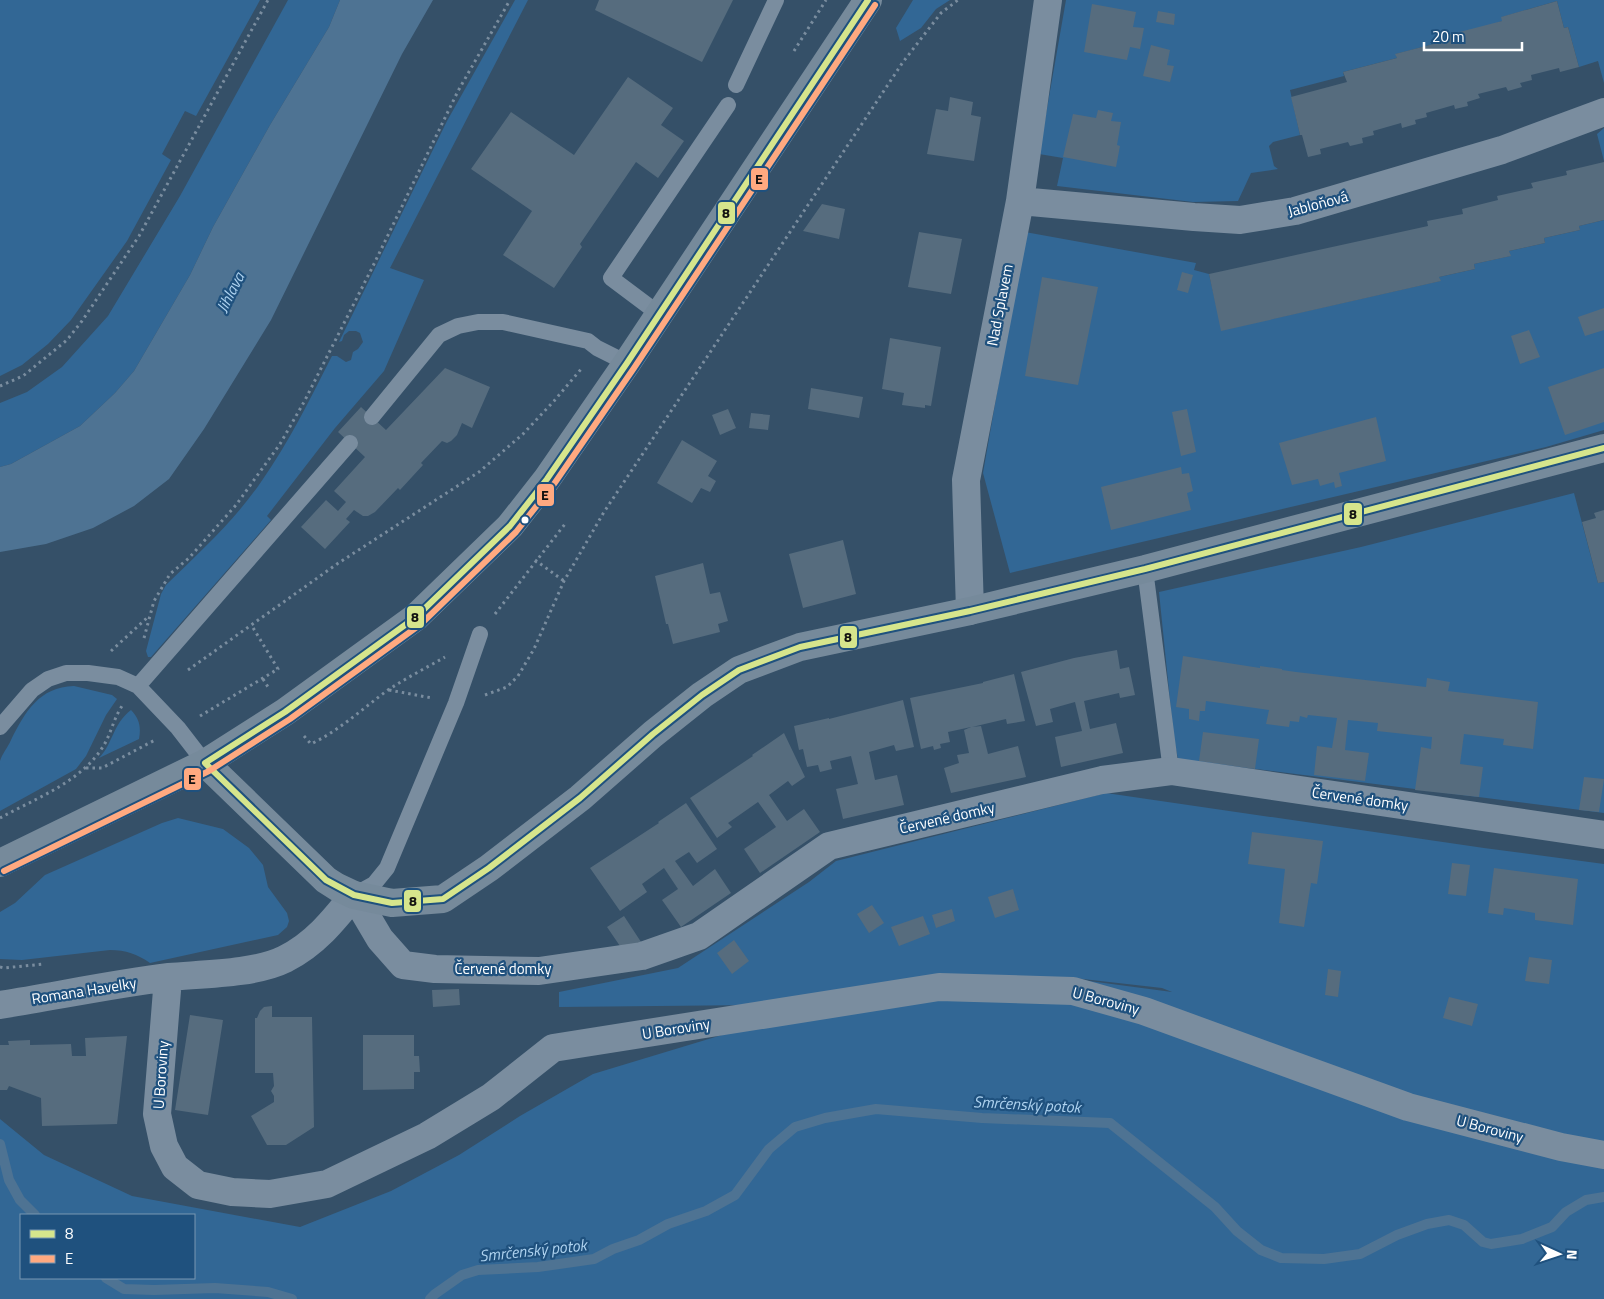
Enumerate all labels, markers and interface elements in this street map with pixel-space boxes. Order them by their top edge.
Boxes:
scale bar [1424,20,1522,52]
text: 20 m [1432,25,1465,48]
line badge: E [750,167,769,191]
text: E [755,168,763,189]
street label: Jabloňová [1285,184,1351,223]
line badge: 8 [717,201,736,225]
text: 8 [722,202,730,223]
street label: Nad Splavem [980,262,1019,348]
water label: Jihlava [210,267,251,316]
line badge: E [536,483,555,507]
text: E [541,484,549,505]
line badge: 8 [1343,502,1363,526]
text: 8 [1349,503,1357,524]
unlabelled marker [520,515,530,525]
line badge: 8 [406,605,425,629]
text: 8 [411,606,419,627]
line badge: 8 [839,625,858,649]
text: 8 [844,626,852,647]
line badge: E [183,767,202,791]
text: E [188,768,196,789]
street label: Červené domky [1310,780,1410,817]
street label: Červené domky [897,795,997,840]
line badge: 8 [403,889,422,913]
text: 8 [409,890,417,911]
street label: Červené domky [454,957,552,980]
street label: Romana Havelky [30,971,138,1010]
street label: U Boroviny [1070,981,1142,1021]
street label: U Boroviny [640,1012,712,1045]
street label: U Boroviny [147,1040,174,1110]
water label: Smrčenský potok [973,1089,1083,1119]
street label: U Boroviny [1454,1109,1526,1149]
legend [20,1214,195,1279]
text: 8 [65,1222,73,1245]
north arrow [1534,1229,1584,1279]
water label: Smrčenský potok [478,1232,590,1268]
text: E [65,1247,73,1270]
text: N [1562,1249,1583,1260]

